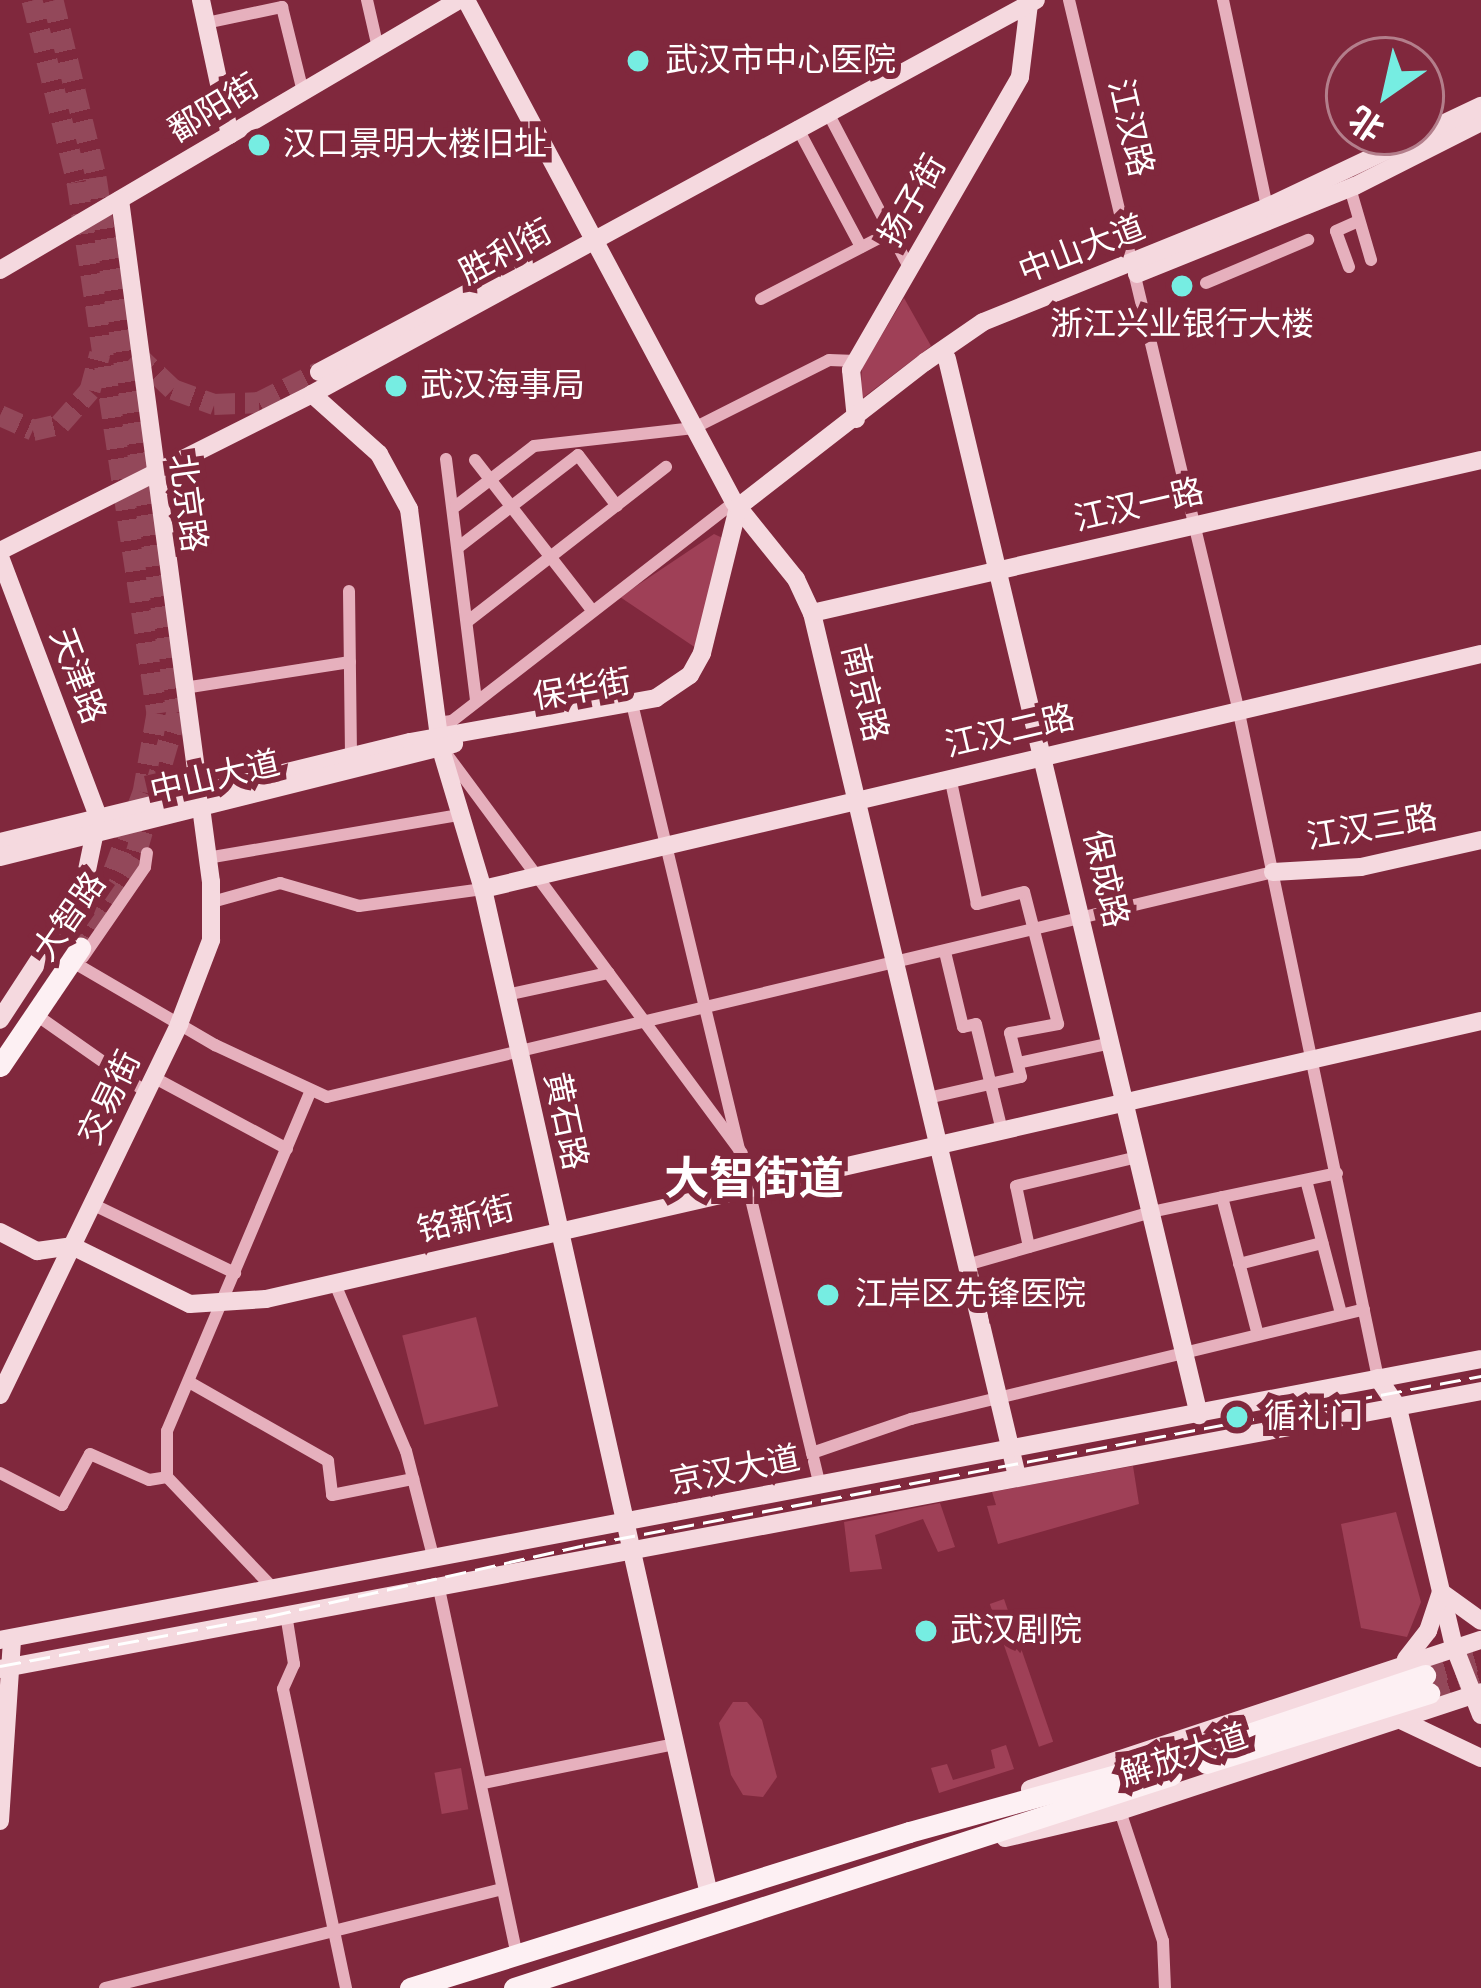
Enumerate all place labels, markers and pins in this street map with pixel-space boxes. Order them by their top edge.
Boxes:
place label: 武汉市中心医院 [665,41,896,81]
marker: 武汉市中心医院 [622,45,654,77]
place label: 汉口景明大楼旧址 [283,125,547,165]
marker: 汉口景明大楼旧址 [246,132,272,158]
marker: 浙江兴业银行大楼 [1169,273,1195,299]
place label: 浙江兴业银行大楼 [1050,305,1314,345]
place label: 武汉海事局 [420,366,585,406]
marker: 武汉海事局 [383,373,409,399]
place label: 江岸区先锋医院 [855,1275,1086,1315]
marker: 江岸区先锋医院 [812,1279,844,1311]
place label: 循礼门 [1264,1397,1363,1437]
marker: 循礼门 [1221,1401,1253,1433]
place label: 武汉剧院 [950,1611,1082,1651]
marker: 武汉剧院 [913,1618,939,1644]

